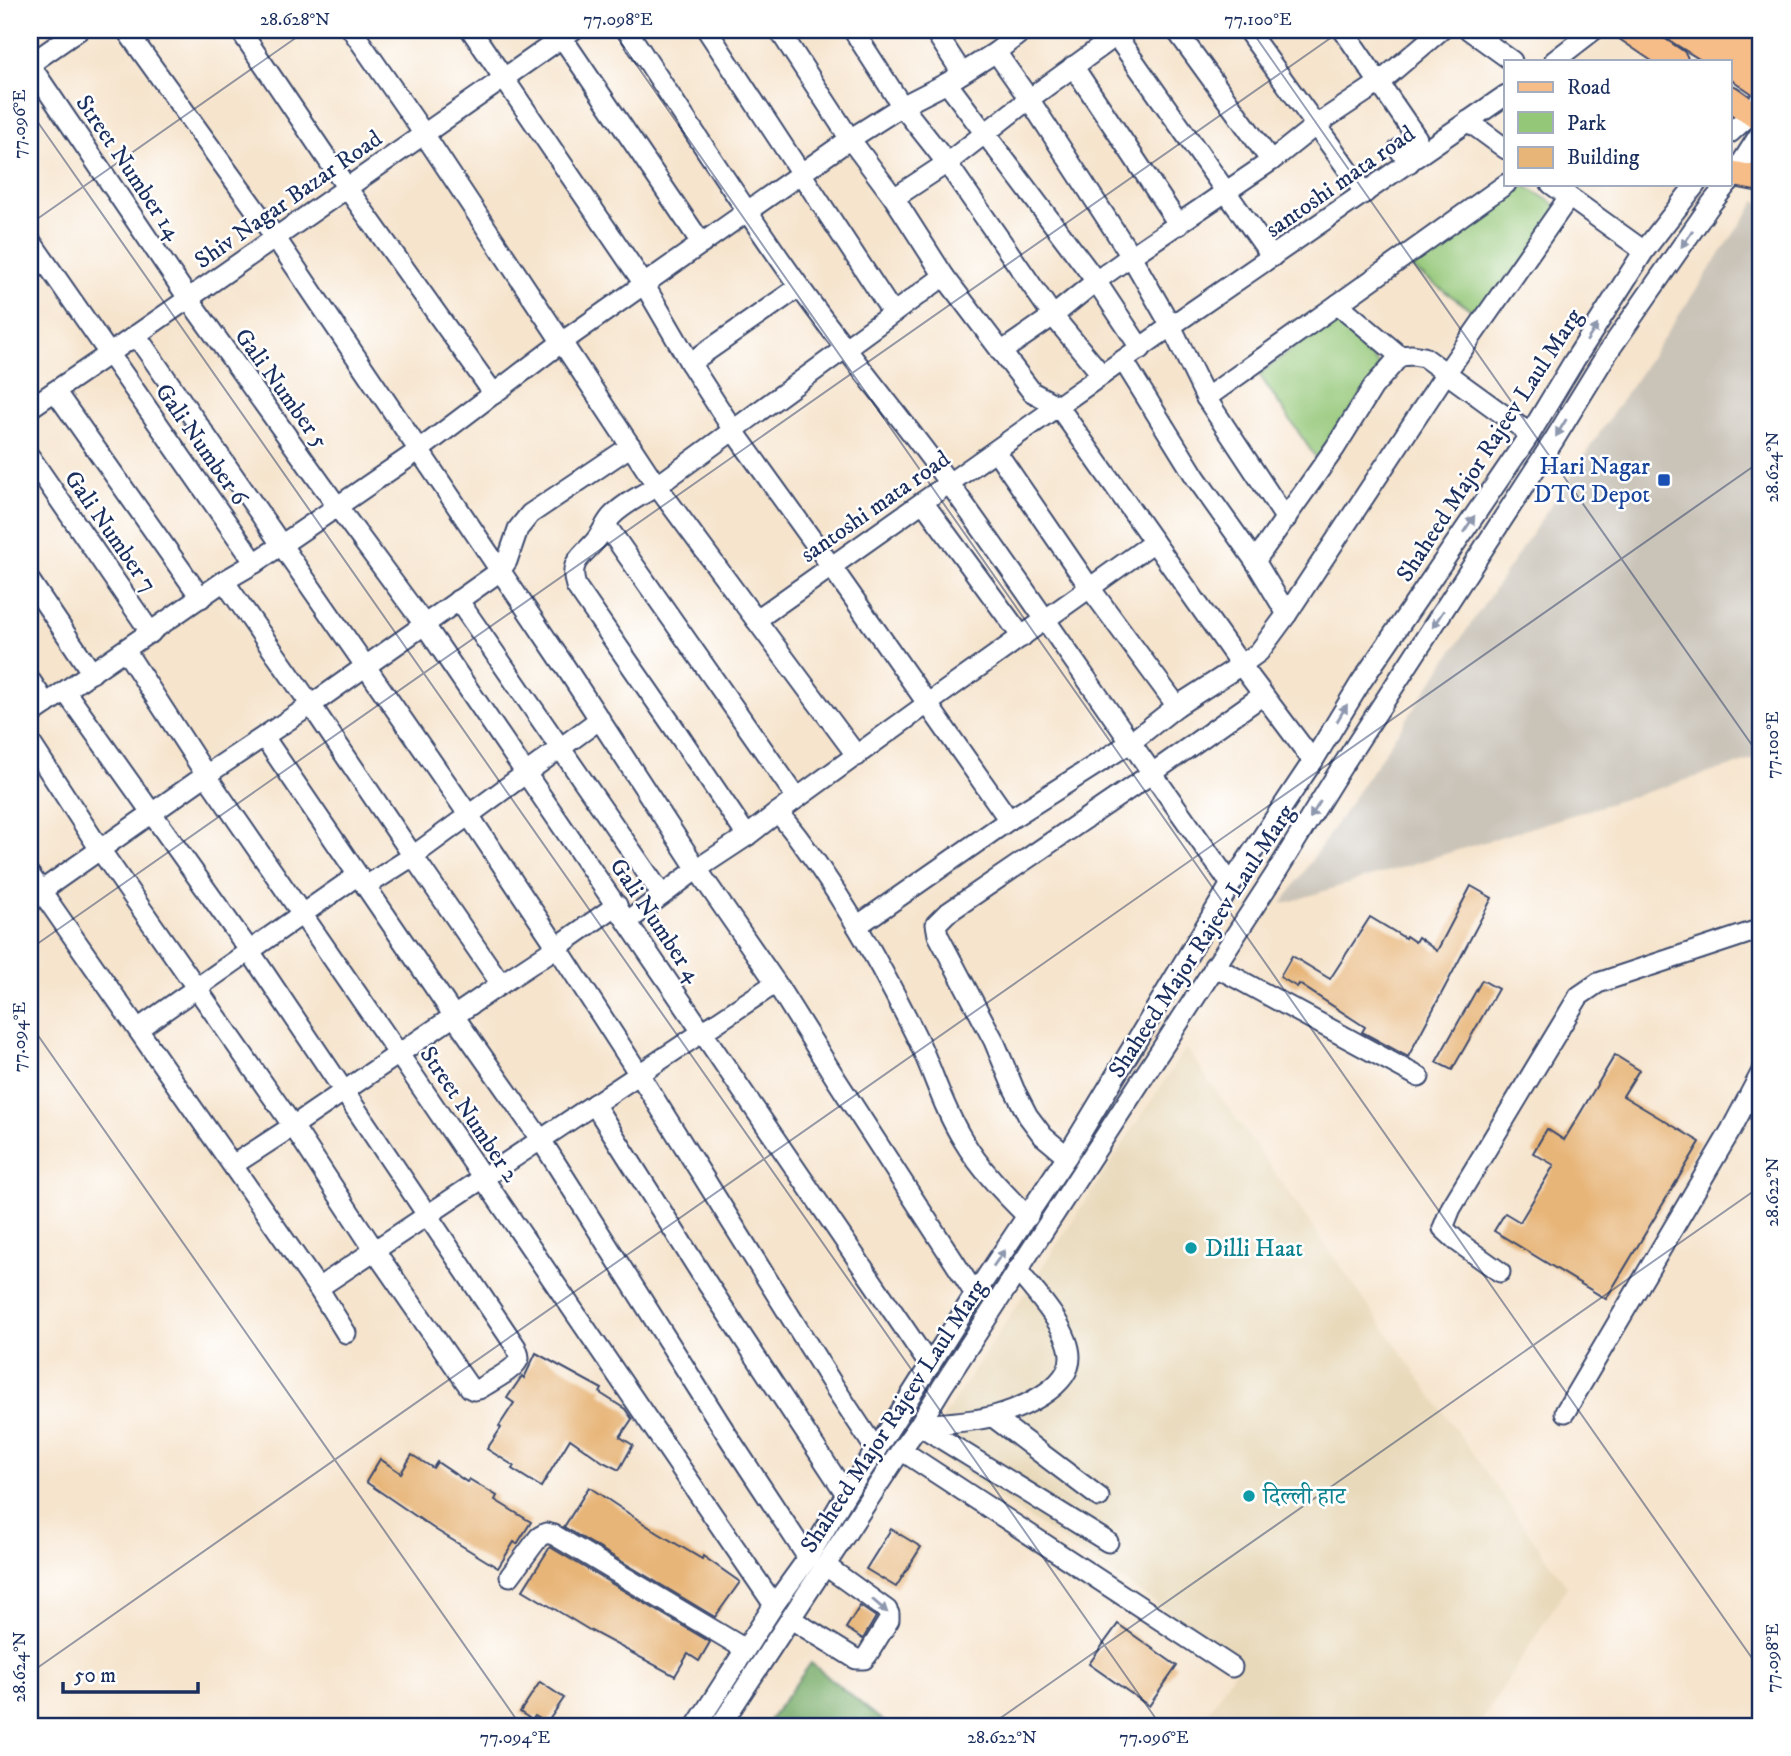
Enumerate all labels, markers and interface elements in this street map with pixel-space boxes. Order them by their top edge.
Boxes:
text: 28.628°N [260,9,330,31]
text: 77.098°E [583,9,653,31]
text: 77.100°E [1224,9,1292,31]
legend [1504,60,1732,186]
text: Road [1567,75,1611,101]
text: 77.096°E [9,89,31,159]
street label: Street Number 14 [69,89,188,247]
text: Park [1567,111,1607,137]
street label: santoshi mata road [1260,119,1421,245]
street label: Shiv Nagar Bazar Road [189,124,388,276]
text: Building [1567,145,1640,171]
one-way arrow [1680,230,1694,248]
street label: Shaheed Major Rajeev Laul Marg [1390,303,1590,588]
street label: Gali Number 5 [227,323,335,455]
one-way arrow [1585,324,1599,342]
street label: Gali Number 6 [148,378,255,513]
one-way arrow [1555,419,1568,438]
text: 28.624°N [1762,431,1784,503]
street label: santoshi mata road [795,444,956,570]
place label: Hari Nagar DTC Depot [1534,452,1650,510]
street label: Gali Number 7 [57,465,163,598]
marker: Hari Nagar DTC Depot [1656,472,1672,488]
one-way arrow [1462,515,1476,533]
one-way arrow [1431,609,1444,629]
one-way arrow [1336,704,1349,723]
text: 77.100°E [1762,711,1784,779]
street label: Shaheed Major Rajeev Laul Marg [1102,799,1302,1084]
one-way arrow [1308,801,1321,820]
street label: Gali Number 4 [603,853,708,989]
text: 77.094°E [9,1001,31,1072]
street label: Street Number 2 [413,1041,526,1188]
text: 28.622°N [1762,1157,1784,1227]
place label: Dilli Haat [1205,1234,1303,1264]
marker: Dilli Haat [1183,1240,1199,1256]
one-way arrow [992,1249,1006,1267]
street label: Shaheed Major Rajeev Laul Marg [794,1274,994,1559]
place label: दिल्ली हाट [1262,1482,1348,1512]
marker: दिल्ली हाट [1241,1488,1257,1504]
one-way arrow [871,1598,889,1614]
text: 77.098°E [1762,1623,1784,1693]
text: 28.624°N [9,1631,31,1703]
scale bar [63,1651,198,1695]
text: 50 m [74,1663,116,1689]
text: 77.094°E [480,1727,551,1749]
text: 28.622°N [967,1727,1037,1749]
text: 77.096°E [1119,1727,1189,1749]

